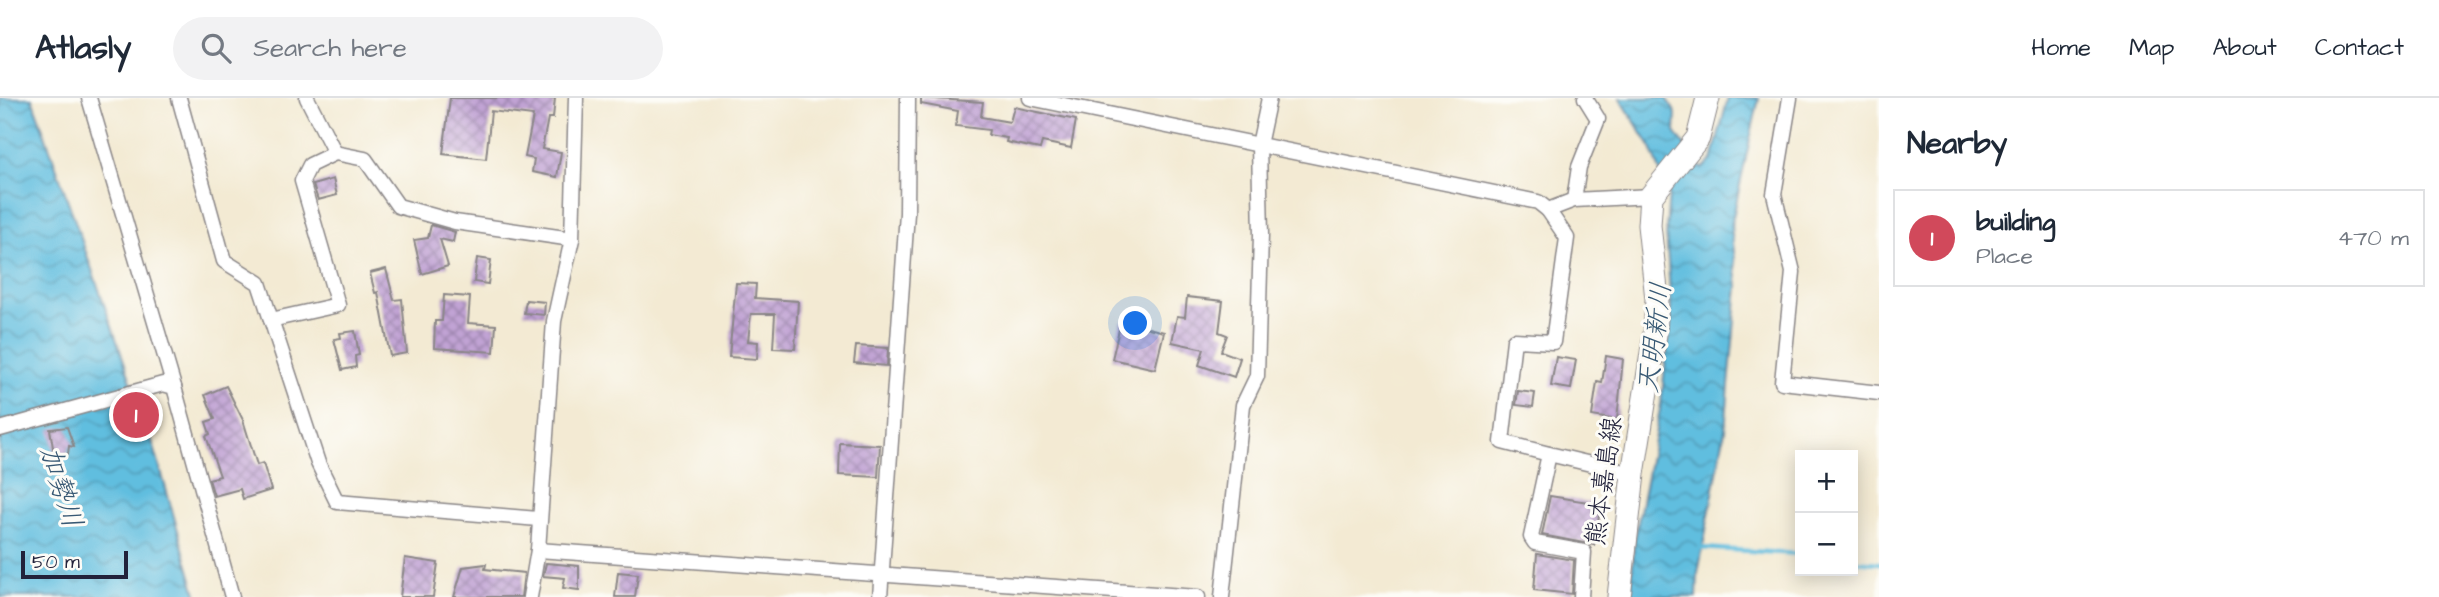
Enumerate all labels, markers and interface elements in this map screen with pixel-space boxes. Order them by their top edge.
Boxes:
search box [173,17,663,80]
text: Atlasly [35,25,131,71]
icon: search [197,29,235,67]
text: Search here [253,30,407,66]
text: Home [2031,31,2091,65]
text: Map [2129,31,2174,65]
text: About [2212,31,2277,65]
text: Contact [2315,31,2404,65]
text: Nearby [1907,123,2007,165]
text: building [1976,204,2056,240]
text: 1 [1931,222,1933,254]
text: 470 m [2338,222,2409,254]
text: Place [1976,240,2033,272]
water label: 天明新川 [1629,280,1681,396]
your location [1118,306,1152,340]
pin: 1 [113,389,159,441]
street label: 熊本嘉島線 [1577,414,1631,548]
water label: 加勢川 [30,441,92,533]
map controls [1795,450,1858,576]
button: + [1795,450,1858,513]
button: − [1795,513,1858,576]
scale bar [21,548,128,580]
text: 50 m [32,549,80,576]

